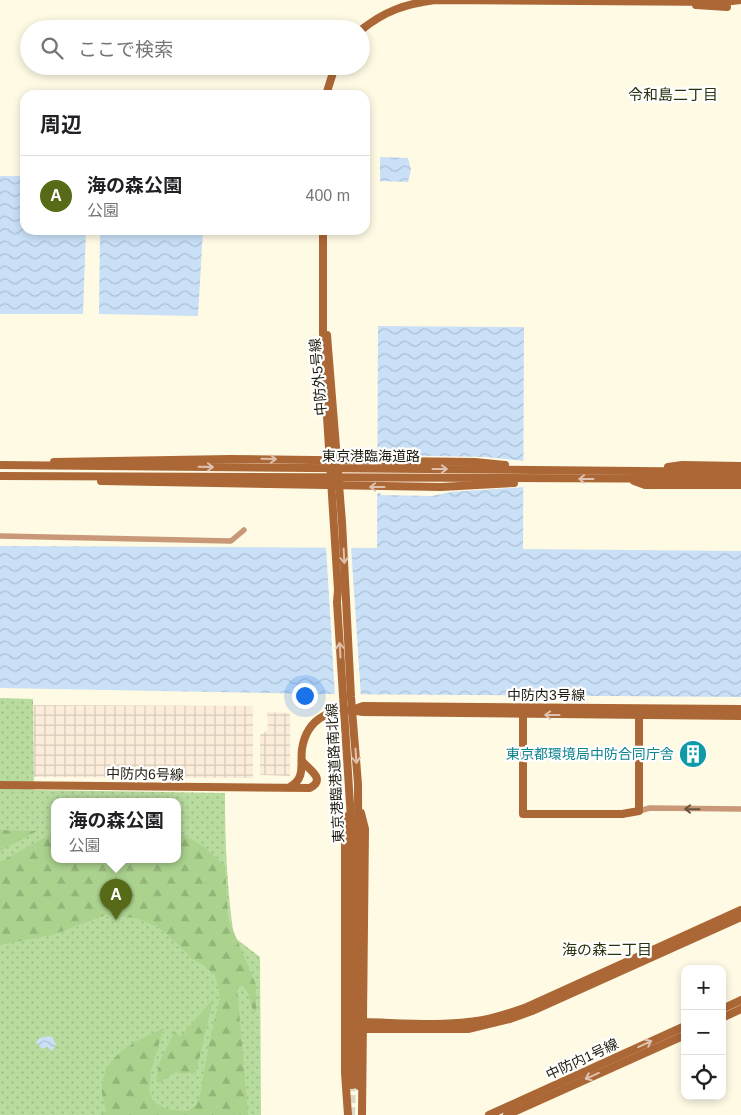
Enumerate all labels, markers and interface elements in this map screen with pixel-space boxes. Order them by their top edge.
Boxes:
search box [20,20,370,75]
icon: search [38,34,66,62]
text: ここで検索 [78,39,173,60]
district label: 令和島二丁目 [628,86,718,103]
text: 周辺 [40,113,82,136]
text: 海の森公園 [87,175,182,196]
text: A [50,187,62,204]
text: 400 m [306,187,350,204]
text: 公園 [87,202,119,219]
street label: 中防外5号線 [307,338,329,416]
street label: 東京港臨海道路 [322,448,420,464]
one-way arrow [260,454,277,464]
one-way arrow [198,462,214,472]
one-way arrow [431,464,447,474]
one-way arrow [578,474,594,484]
one-way arrow [370,482,386,492]
one-way arrow [339,548,348,564]
one-way arrow [336,642,345,658]
your location [292,683,318,709]
street label: 中防内3号線 [507,687,585,703]
street label: 東京港臨港道路南北線 [323,703,347,843]
one-way arrow [545,710,561,720]
building icon: 東京都環境局中防合同庁舎 [678,739,708,769]
place label: 東京都環境局中防合同庁舎 [506,746,674,762]
one-way arrow [351,748,361,764]
street label: 中防内6号線 [106,765,184,783]
popup [51,798,181,863]
one-way arrow [685,804,701,814]
text: 海の森公園 [68,810,164,831]
text: 公園 [68,837,101,854]
pin: A [100,879,132,920]
district label: 海の森二丁目 [562,941,652,958]
map controls [681,965,726,1100]
button: + [681,965,726,1010]
button: − [681,1010,726,1055]
street label: 中防内1号線 [543,1035,621,1083]
one-way arrow [637,1038,652,1048]
button: locate [681,1055,726,1100]
one-way arrow [585,1072,600,1082]

